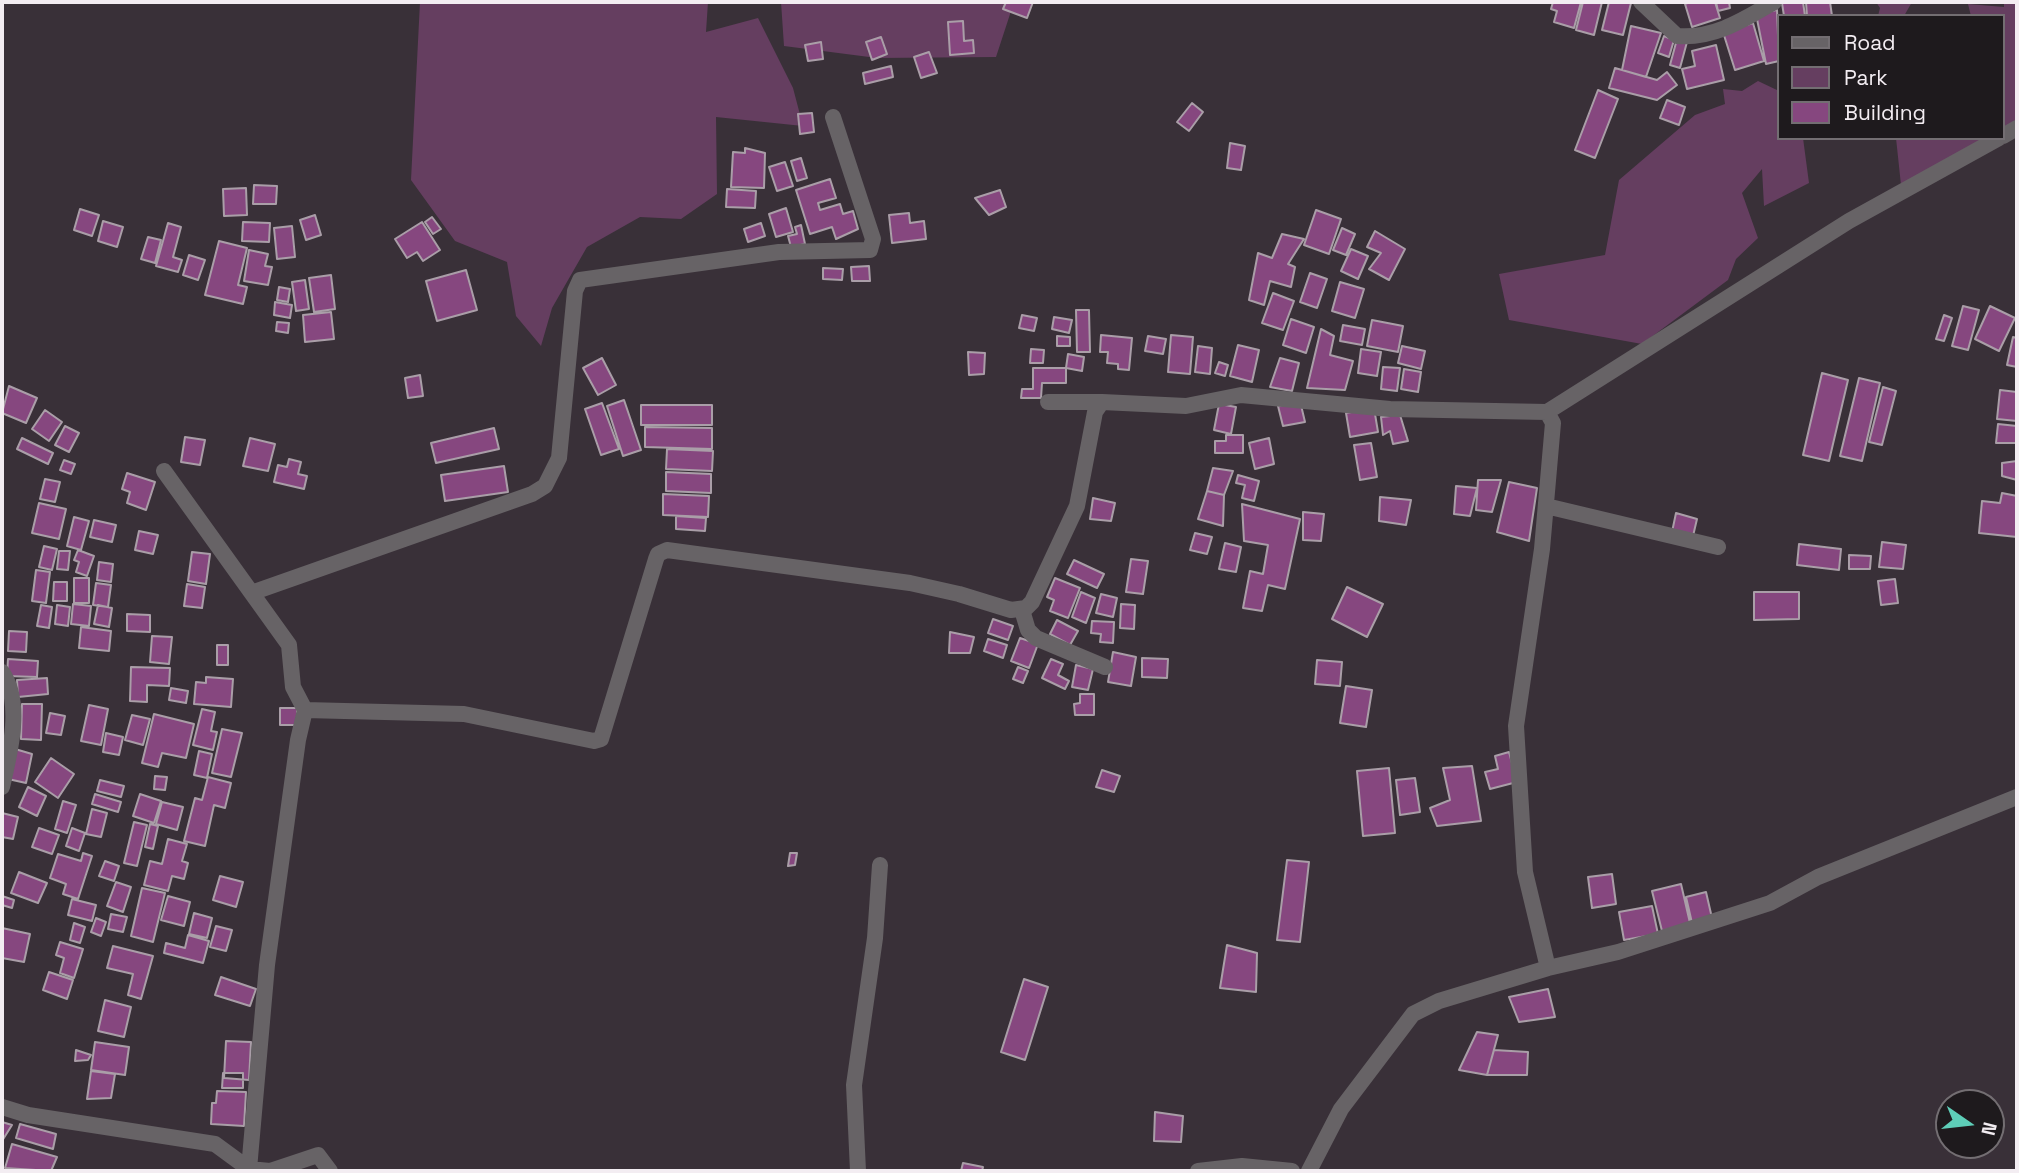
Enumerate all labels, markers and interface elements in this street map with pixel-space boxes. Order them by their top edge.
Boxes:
legend [1778,14,2005,140]
text: Road [1844,29,1896,56]
text: Park [1844,64,1888,91]
text: Building [1844,99,1926,126]
north arrow [1935,1089,2005,1159]
text: N [1975,1120,2003,1138]

